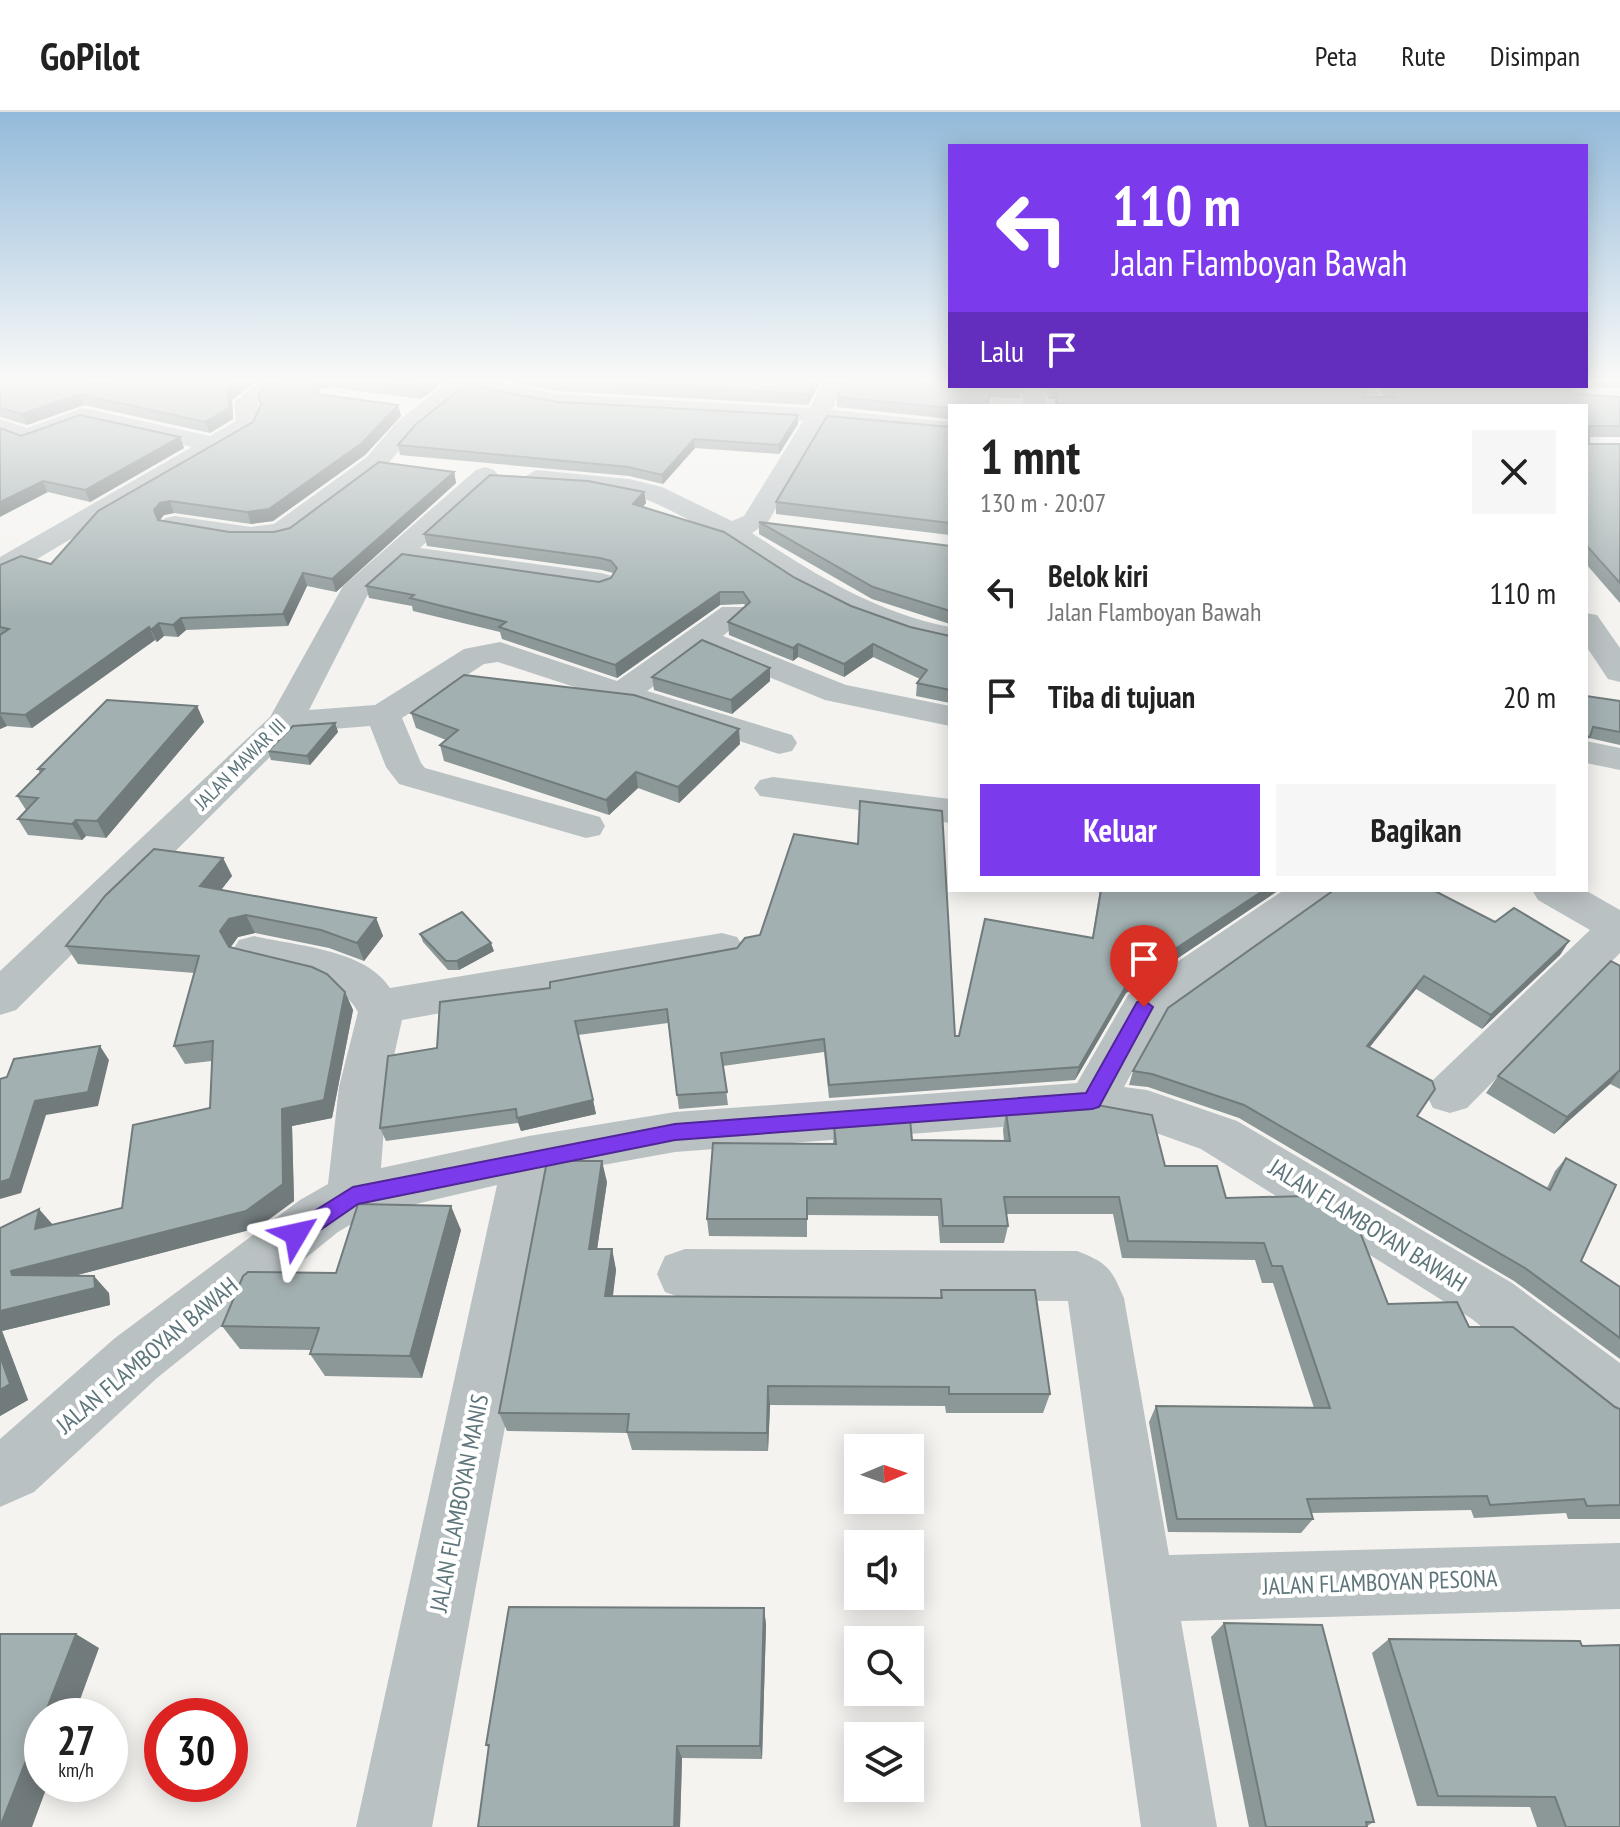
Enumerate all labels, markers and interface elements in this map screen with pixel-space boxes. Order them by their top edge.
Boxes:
text: GoPilot [40,31,140,80]
text: Peta [1315,37,1357,74]
text: Rute [1401,37,1446,74]
text: Disimpan [1490,37,1580,74]
text: 110 m [1112,169,1241,241]
icon: left [980,176,1084,280]
text: Jalan Flamboyan Bawah [1112,239,1407,286]
icon: arrive [1040,328,1084,372]
text: Lalu [980,331,1024,370]
text: 1 mnt [980,425,1080,487]
button: close [1472,430,1556,514]
text: 130 m · 20:07 [980,486,1106,519]
text: Belok kiri [1048,556,1149,595]
icon: left [980,570,1024,614]
text: 110 m [1490,573,1556,612]
text: Jalan Flamboyan Bawah [1048,595,1261,628]
icon: arrive [980,674,1024,718]
text: Tiba di tujuan [1048,677,1195,716]
text: 20 m [1503,677,1556,716]
street label: JALAN MAWAR III [188,713,291,816]
button: Keluar [980,784,1260,876]
button: Bagikan [1276,784,1556,876]
pin [1110,925,1178,1007]
icon: arrive [1122,937,1166,981]
street label: JALAN FLAMBOYAN BAWAH [1262,1151,1473,1298]
position arrow [254,1192,338,1276]
street label: JALAN FLAMBOYAN BAWAH [49,1270,244,1441]
street label: JALAN FLAMBOYAN MANIS [422,1391,495,1616]
north arrow [844,1434,924,1514]
map controls [844,1434,924,1802]
button: sound [844,1530,924,1610]
street label: JALAN FLAMBOYAN PESONA [1261,1562,1498,1602]
button: search [844,1626,924,1706]
speed limit sign: 30 [144,1698,248,1802]
text: 27 [57,1714,95,1766]
button: layers [844,1722,924,1802]
text: km/h [58,1757,94,1783]

